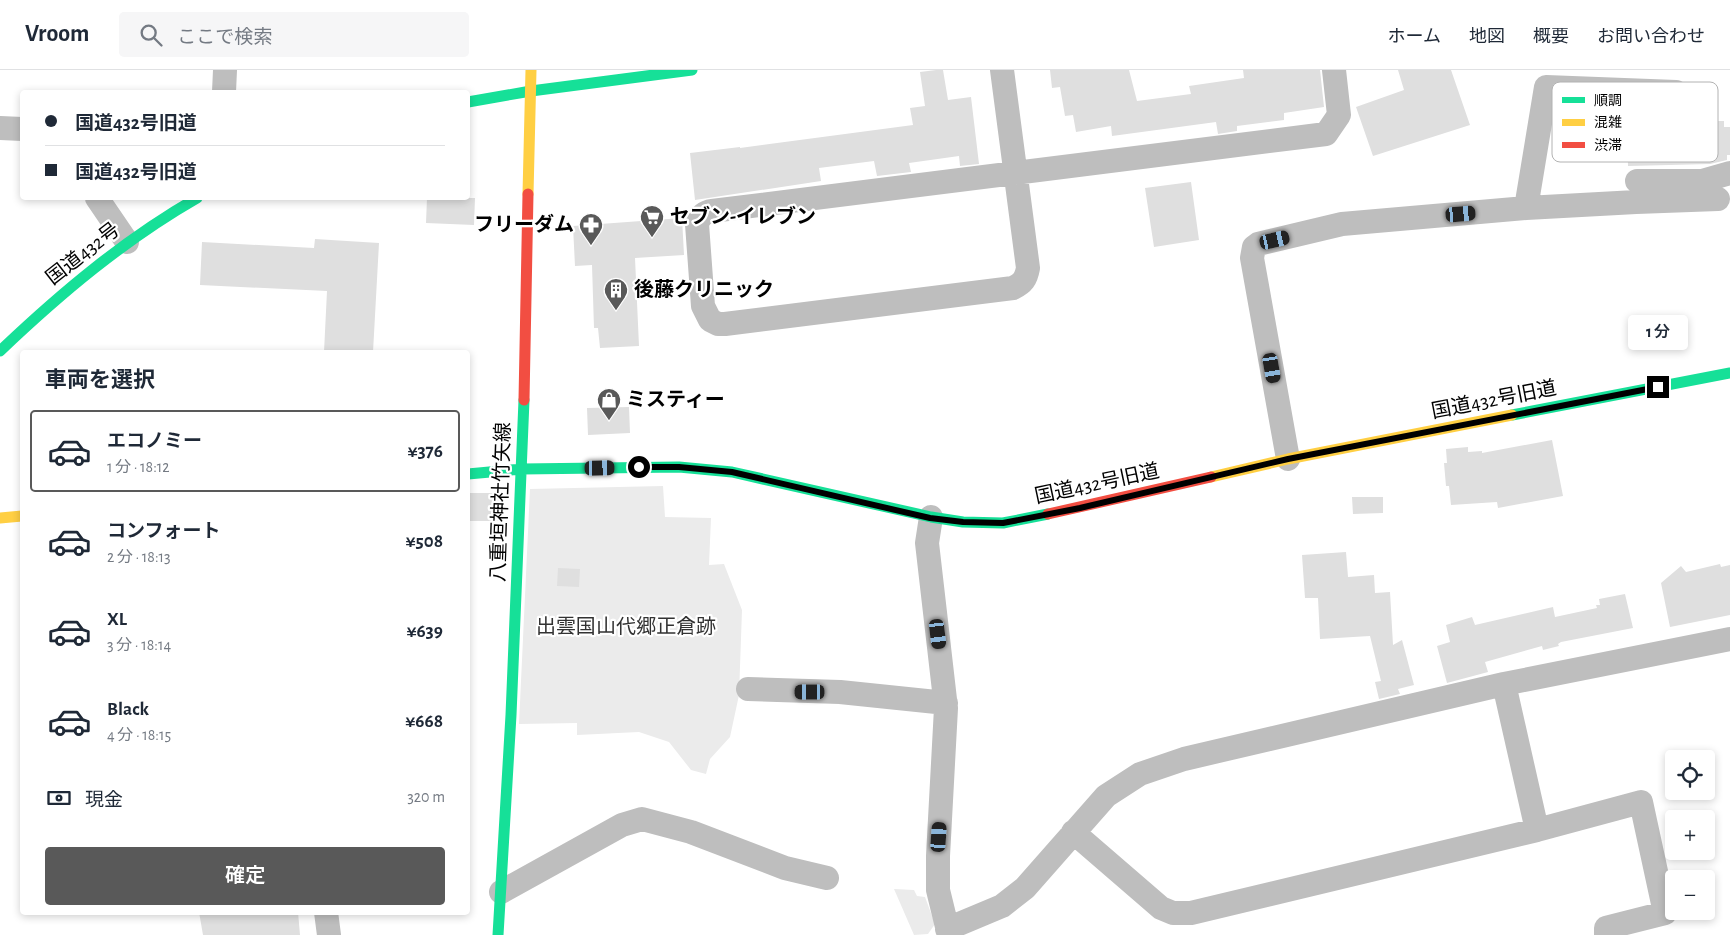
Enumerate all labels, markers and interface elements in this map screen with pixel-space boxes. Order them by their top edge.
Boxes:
search box [119,12,469,57]
icon: search [137,21,165,49]
text: Vroom [25,22,89,46]
text: ここで検索 [177,28,272,47]
text: ホーム [1388,28,1441,46]
text: 地図 [1469,28,1505,46]
text: 概要 [1533,28,1569,46]
text: お問い合わせ [1597,28,1705,46]
legend [1552,82,1718,162]
text: 順調 [1594,94,1622,108]
text: 国道432号旧道 [75,114,197,133]
text: 混雑 [1594,114,1622,130]
text: 渋滞 [1594,138,1622,153]
text: 国道432号旧道 [75,163,197,182]
supermarket icon: セブン-イレブン [639,204,665,238]
place label: セブン-イレブン [670,205,816,227]
car [1445,205,1476,223]
pharmacy icon: フリーダム [578,212,604,246]
place label: フリーダム [474,213,574,235]
street label: 国道432号 [42,219,123,289]
car [1258,229,1291,251]
building icon: 後藤クリニック [603,277,629,311]
place label: 後藤クリニック [634,278,774,300]
callout: 1 分 [1628,314,1688,350]
text: 1 分 [1646,324,1670,340]
car [1262,352,1281,384]
text: 車両を選択 [45,369,155,391]
route end [1647,376,1669,398]
street label: 国道432号旧道 [1430,377,1558,422]
shop icon: ミスティー [596,387,622,421]
place label: ミスティー [626,390,725,410]
street label: 八重垣神社竹矢線 [486,422,514,582]
icon: car [47,429,92,474]
text: エコノミー [107,432,202,451]
text: ¥376 [407,442,443,461]
route start [628,456,650,478]
text: 1 分 · 18:12 [107,459,170,475]
car [584,460,615,476]
street label: 国道432号旧道 [1033,460,1161,507]
icon: car [47,519,92,564]
text: コンフォート [107,522,220,541]
text: ¥508 [406,532,443,551]
text: 2 分 · 18:13 [107,549,171,565]
icon: car [47,609,92,654]
text: XL [107,610,127,629]
park label: 出雲国山代郷正倉跡 [536,615,716,637]
car [928,618,947,650]
text: ¥639 [406,622,443,641]
text: 3 分 · 18:14 [107,637,171,653]
car [795,685,825,700]
icon: car [47,699,92,744]
text: Black [107,700,149,719]
text: ¥668 [405,712,443,731]
text: 4 分 · 18:15 [107,727,171,743]
map controls [1665,750,1715,920]
button: locate [1665,750,1715,800]
icon: cash [45,784,73,812]
text: 320 m [407,789,445,805]
text: 現金 [85,791,123,810]
button: + [1665,810,1715,860]
car [930,822,947,852]
button: 確定 [45,847,445,905]
button: − [1665,870,1715,920]

